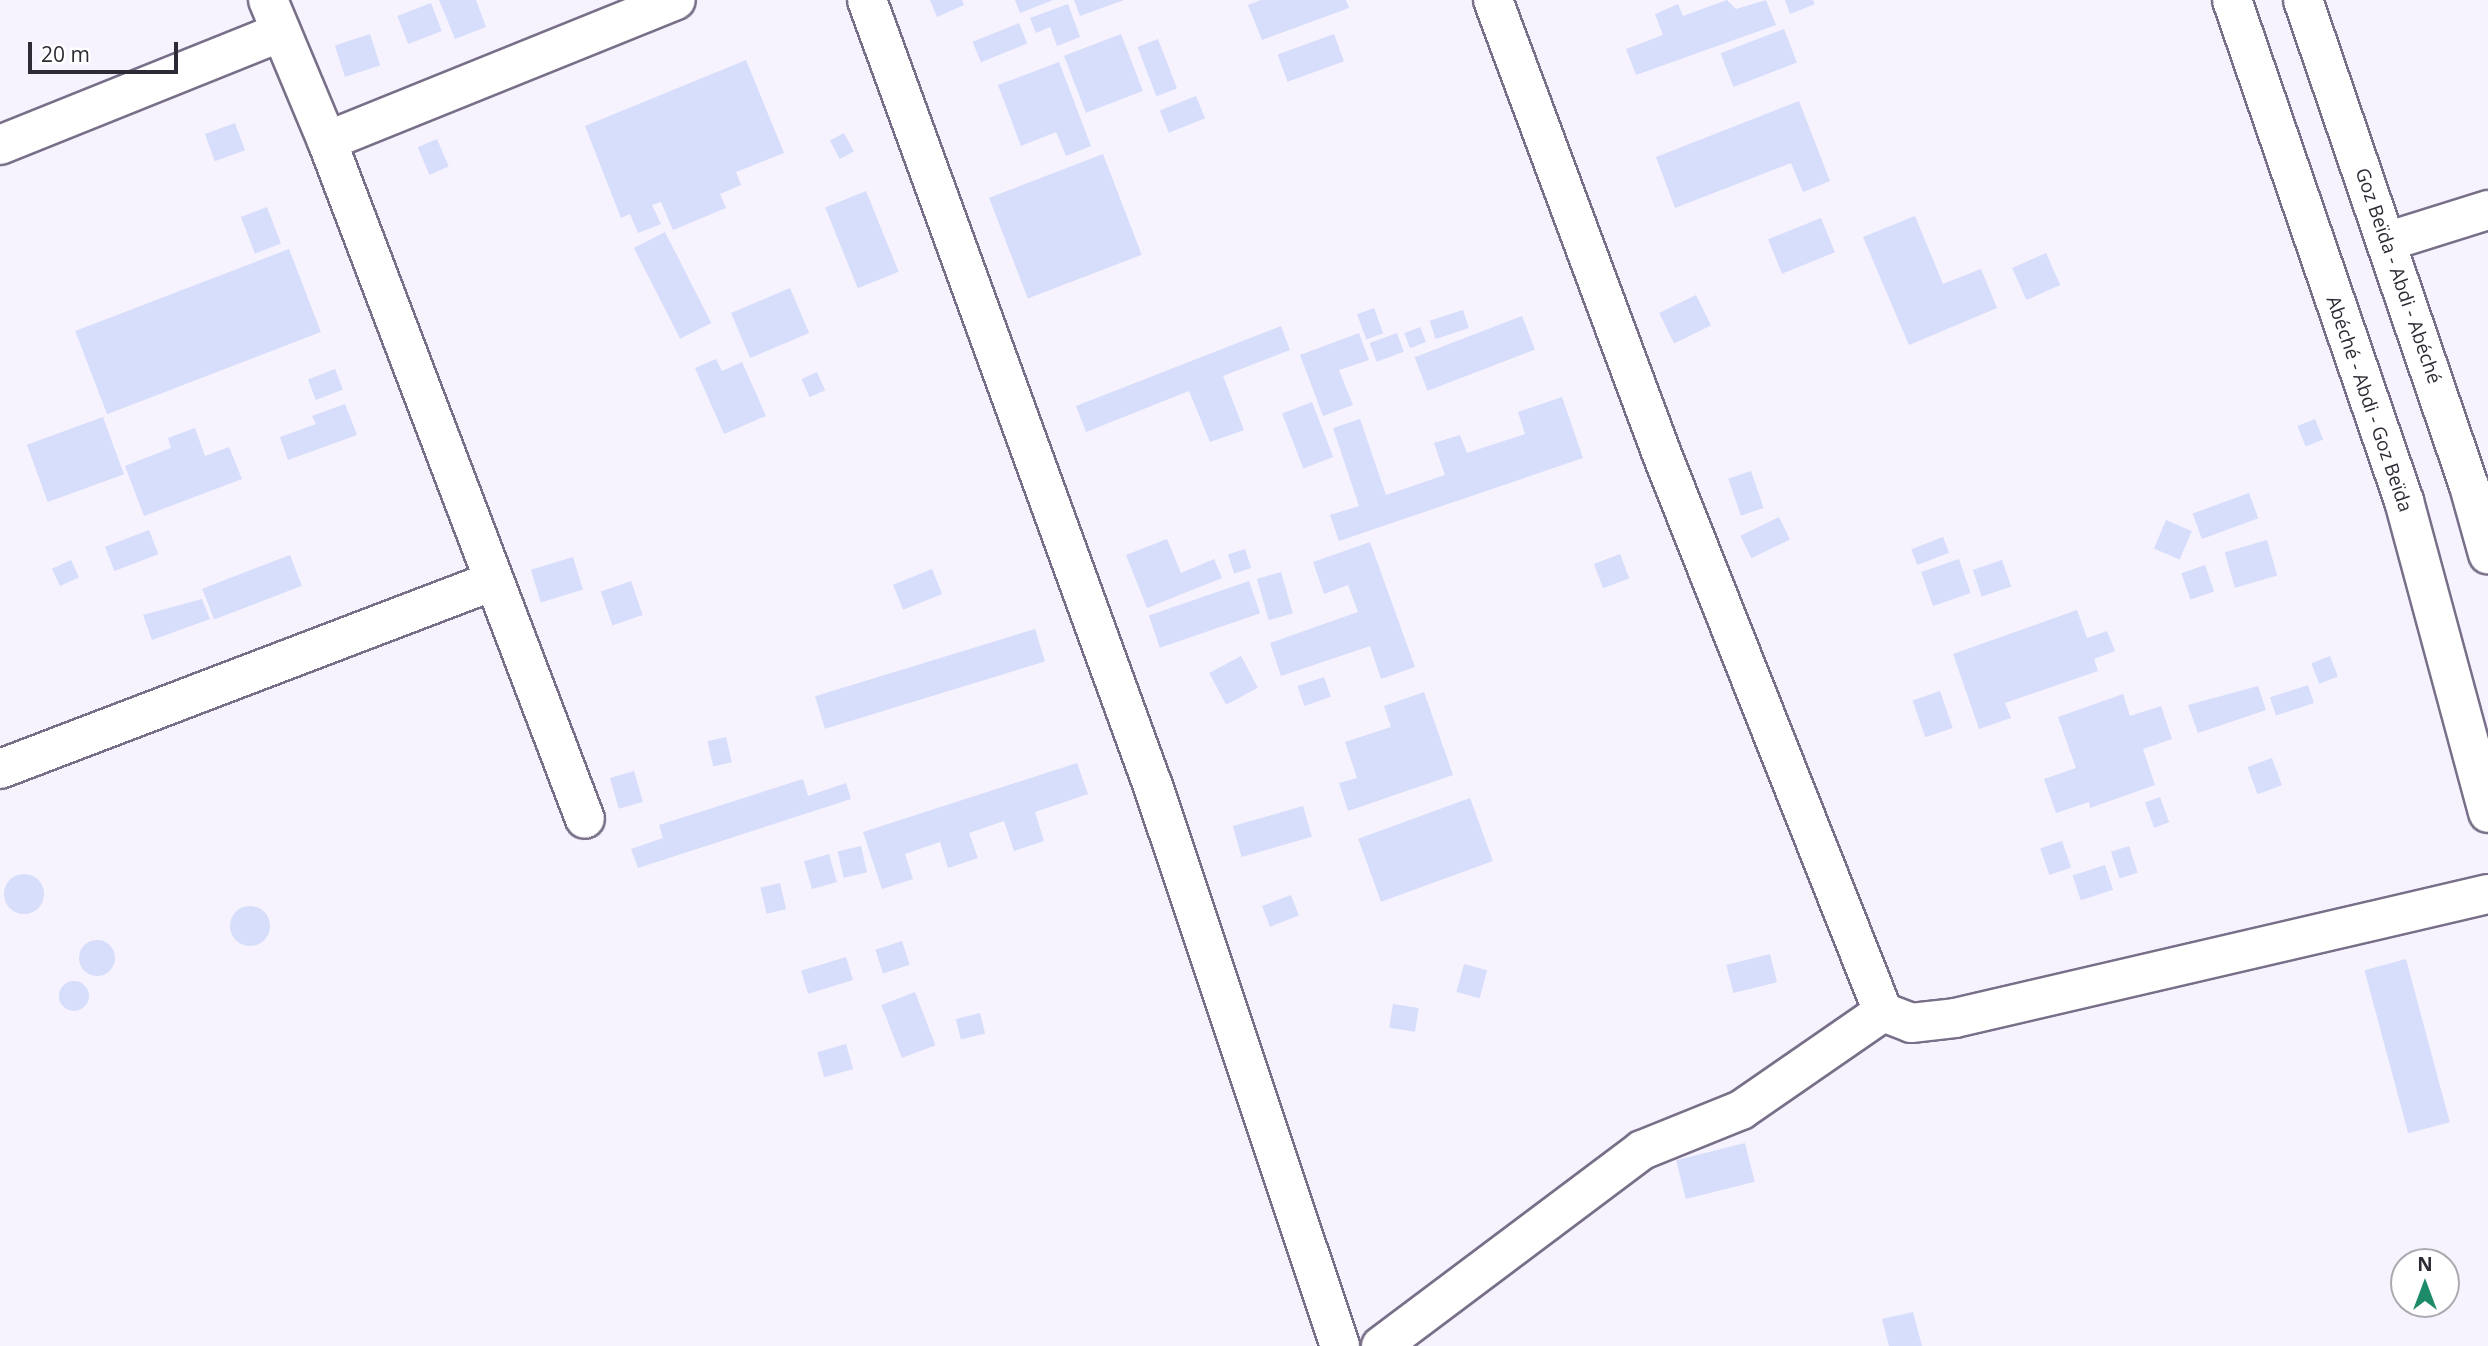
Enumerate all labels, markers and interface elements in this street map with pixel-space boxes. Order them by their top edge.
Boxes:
scale bar [32,28,182,72]
text: 20 m [41,40,90,68]
street label: Goz Beïda - Abdi - Abéché [2350,165,2446,387]
street label: Abéché - Abdi - Goz Beïda [2321,293,2417,515]
north arrow [2390,1248,2460,1318]
text: N [2417,1251,2433,1277]

